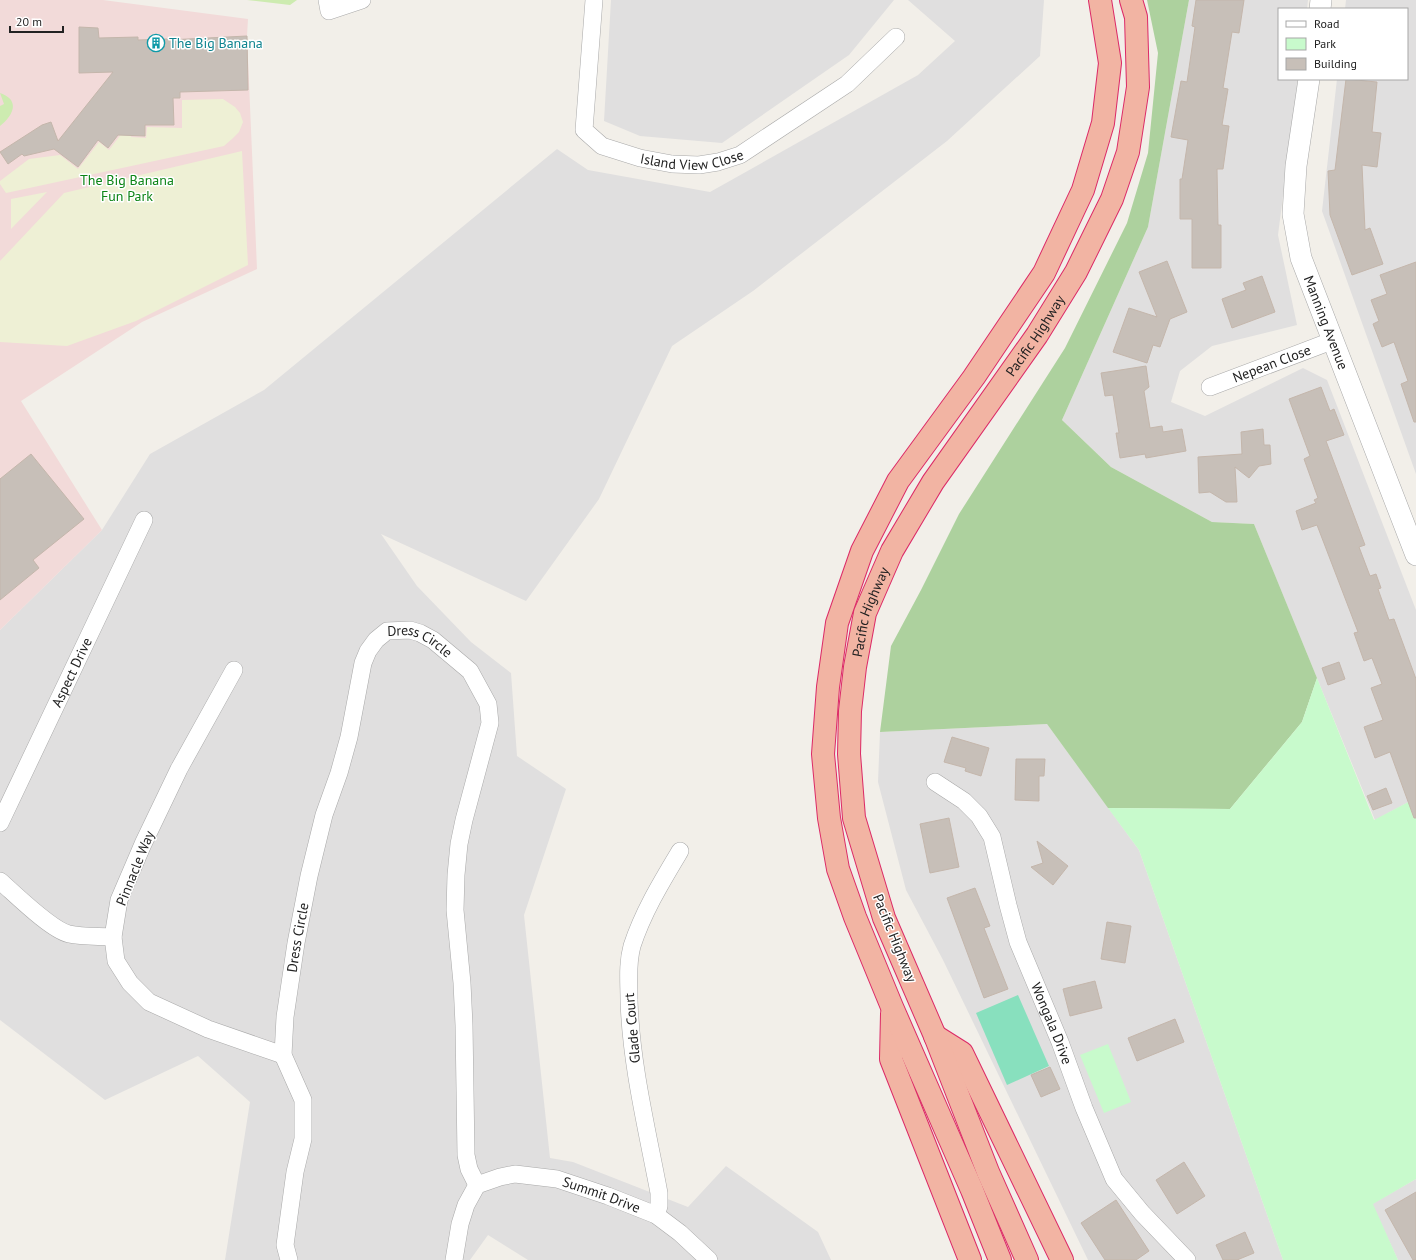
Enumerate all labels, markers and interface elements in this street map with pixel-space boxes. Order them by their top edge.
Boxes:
scale bar [10,8,63,34]
legend [1278,8,1408,80]
text: 20 m [16,14,42,29]
text: Road [1314,16,1339,31]
building icon: The Big Banana [146,33,166,53]
place label: The Big Banana [169,34,263,52]
text: Park [1314,36,1336,51]
text: Building [1314,56,1357,71]
street label: Island View Close [639,145,746,174]
park label: The Big Banana Fun Park [80,171,174,205]
street label: Manning Avenue [1300,273,1352,372]
street label: Pacific Highway [1002,291,1069,380]
street label: Nepean Close [1230,341,1313,387]
street label: Pacific Highway [848,564,893,658]
street label: Dress Circle [387,621,456,661]
street label: Aspect Drive [47,634,96,710]
street label: Pinnacle Way [112,827,158,908]
street label: Pacific Highway [869,891,921,985]
street label: Dress Circle [283,901,313,974]
street label: Wongala Drive [1027,980,1076,1067]
street label: Glade Court [620,992,644,1064]
street label: Summit Drive [560,1172,643,1217]

